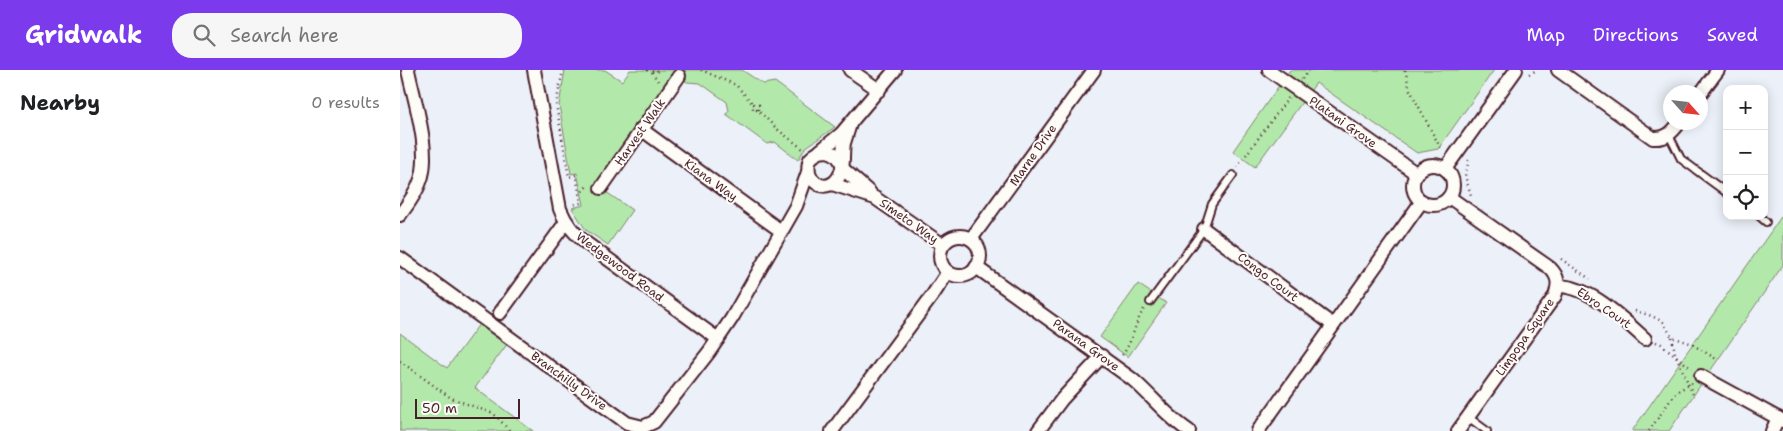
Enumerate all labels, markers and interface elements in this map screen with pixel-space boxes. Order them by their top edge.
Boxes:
search box [172,13,522,58]
text: Gridwalk [25,19,142,51]
icon: search [190,21,218,49]
text: Search here [230,23,339,48]
text: Map [1527,23,1565,47]
text: Directions [1593,23,1679,47]
text: Saved [1707,23,1758,47]
north arrow [1663,85,1708,130]
map controls [1723,85,1768,220]
button: + [1723,85,1768,130]
text: Nearby [20,89,100,117]
text: 0 results [311,92,380,113]
street label: Platani Grove [1306,93,1380,151]
street label: Harvest Walk [611,95,669,169]
street label: Marne Drive [1006,121,1060,189]
button: − [1723,130,1768,175]
street label: Kiana Way [681,155,741,205]
button: locate [1723,175,1768,220]
street label: Simeto Way [876,195,942,247]
street label: Wedgewood Road [573,229,667,305]
street label: Congo Court [1234,249,1302,305]
street label: Ebro Court [1574,284,1634,332]
street label: Limpopa Square [1492,295,1558,379]
street label: Parana Grove [1049,315,1123,375]
street label: Branchilly Drive [528,348,610,414]
scale bar [415,396,520,419]
text: 50 m [422,399,457,417]

